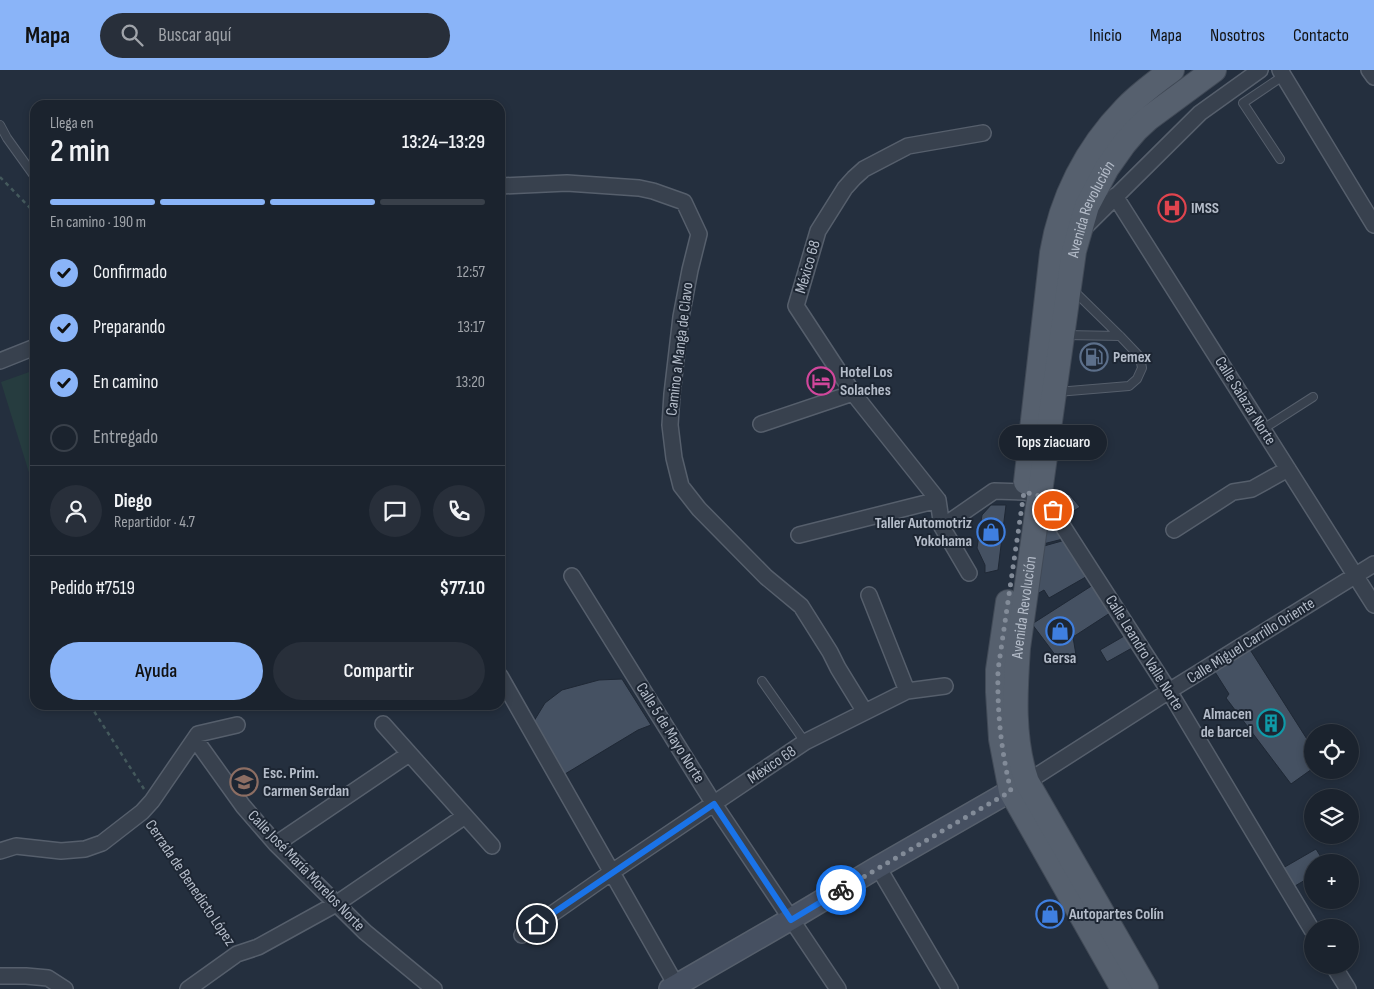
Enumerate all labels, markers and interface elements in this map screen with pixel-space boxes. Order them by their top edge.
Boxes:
search box [100,13,450,58]
text: Mapa [25,21,70,50]
icon: search [118,21,146,49]
text: Buscar aquí [158,24,231,47]
text: Inicio [1089,25,1122,46]
text: Mapa [1150,25,1182,46]
text: Nosotros [1210,25,1265,46]
text: Contacto [1293,25,1349,46]
text: Llega en [50,114,94,133]
text: 13:24–13:29 [402,131,485,154]
text: 2 min [50,132,110,171]
street label: Avenida Revolución [1064,157,1119,260]
hospital icon: IMSS [1157,193,1187,223]
place label: IMSS [1191,199,1219,218]
text: En camino · 190 m [50,213,146,232]
street label: México 68 [791,238,825,296]
icon: check [50,259,78,287]
text: Confirmado [93,261,167,284]
text: 12:57 [457,263,485,282]
street label: Camino a Manga de Clavo [662,281,698,417]
icon: check [50,314,78,342]
text: Preparando [93,316,165,339]
text: 13:17 [458,318,485,337]
fuel station icon: Pemex [1079,342,1109,372]
place label: Pemex [1113,348,1151,367]
street label: Calle Salazar Norte [1210,353,1280,449]
place label: Hotel Los Solaches [840,363,893,400]
hotel icon: Hotel Los Solaches [806,366,836,396]
icon: check [50,369,78,397]
text: En camino [93,371,158,394]
text: 13:20 [456,373,485,392]
callout: Tops ziacuaro [999,425,1107,460]
text: Entregado [93,426,158,449]
text: Tops ziacuaro [1016,433,1090,452]
button: person [50,485,102,537]
button: chat [369,485,421,537]
button: phone [433,485,485,537]
pin [1032,489,1074,531]
text: Diego [114,490,152,513]
icon: bag [1039,496,1067,524]
text: Repartidor · 4.7 [114,513,195,532]
place label: Taller Automotriz Yokohama [875,514,972,551]
shop icon: Taller Automotriz Yokohama [976,517,1006,547]
street label: Avenida Revolución [1008,555,1040,660]
text: Pedido #7519 [50,577,135,600]
text: $77.10 [439,577,485,600]
street label: Calle Leandro Valle Norte [1101,592,1187,714]
street label: Calle Miguel Carrillo Oriente [1184,594,1318,688]
shop icon: Gersa [1045,616,1075,646]
button: Ayuda [50,642,263,700]
button: Compartir [273,642,485,700]
place label: Gersa [1044,649,1076,668]
street label: Calle 5 de Mayo Norte [632,679,708,787]
place label: Almacen de barcel [1201,705,1252,742]
building icon: Almacen de barcel [1256,708,1286,738]
map controls [1304,724,1359,974]
button: locate [1304,724,1359,779]
street label: México 68 [744,742,800,788]
place label: Esc. Prim. Carmen Serdan [263,764,349,801]
school or university icon: Esc. Prim. Carmen Serdan [229,767,259,797]
button: layers [1304,789,1359,844]
street label: Calle José María Morelos Norte [243,807,369,935]
street label: Cerrada de Benedicto López [141,816,239,950]
button: + [1304,854,1359,909]
courier [816,865,866,915]
icon: bike [827,876,855,904]
shop icon: Autopartes Colín [1035,899,1065,929]
pin [516,903,558,945]
place label: Autopartes Colín [1068,905,1164,924]
icon: home [523,910,551,938]
button: − [1304,919,1359,974]

